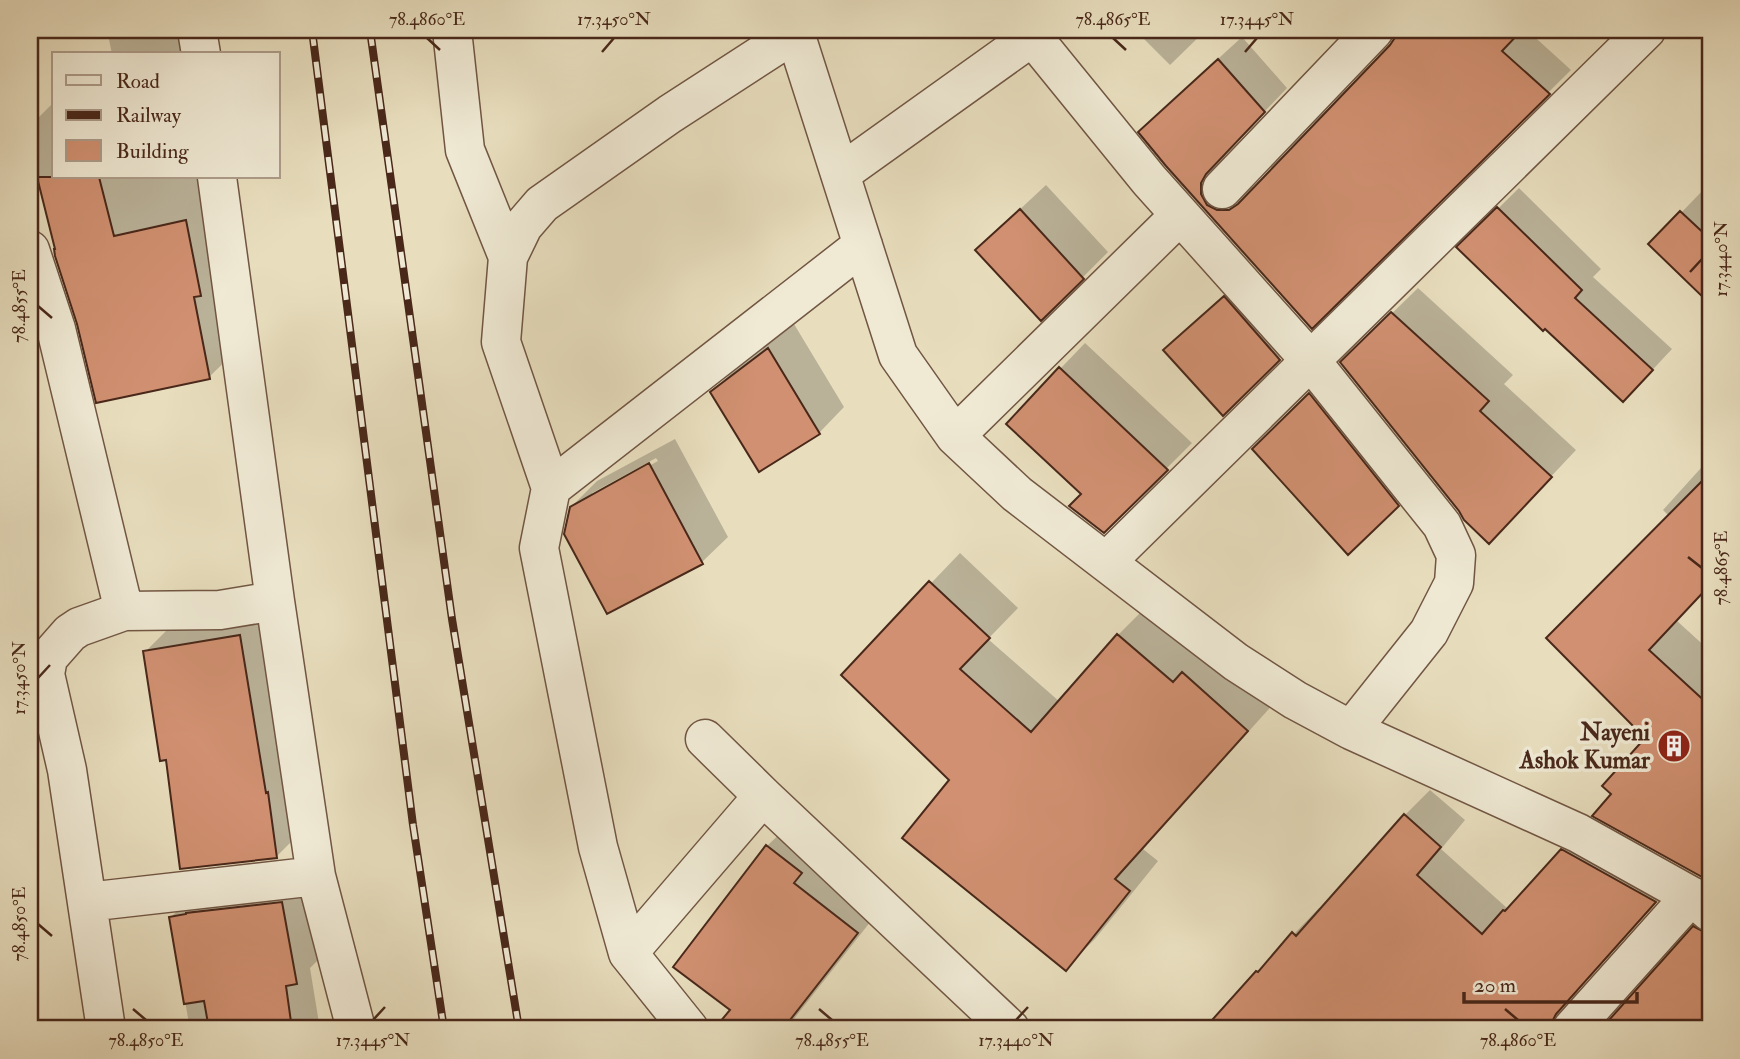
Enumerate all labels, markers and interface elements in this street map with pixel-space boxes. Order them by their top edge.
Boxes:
text: 78.4860°E [389,8,465,31]
text: 17.3450°N [577,8,651,31]
text: 78.4865°E [1076,8,1150,31]
text: 17.3445°N [1220,8,1294,31]
legend [52,52,280,178]
text: Road [116,68,161,95]
text: Railway [116,102,182,129]
text: Building [116,138,189,165]
text: 17.3440°N [1710,221,1733,297]
text: 78.4855°E [8,269,31,343]
text: 78.4865°E [1710,531,1733,605]
text: 17.3450°N [8,641,31,715]
place label: Nayeni Ashok Kumar [1519,717,1651,776]
building icon: Nayeni Ashok Kumar [1655,727,1693,765]
text: 78.4850°E [8,887,31,961]
scale bar [1464,961,1637,1005]
text: 20 m [1474,972,1516,999]
text: 78.4850°E [109,1029,183,1052]
text: 17.3445°N [336,1029,410,1052]
text: 78.4855°E [795,1029,869,1052]
text: 17.3440°N [978,1029,1054,1052]
text: 78.4860°E [1480,1029,1556,1052]

